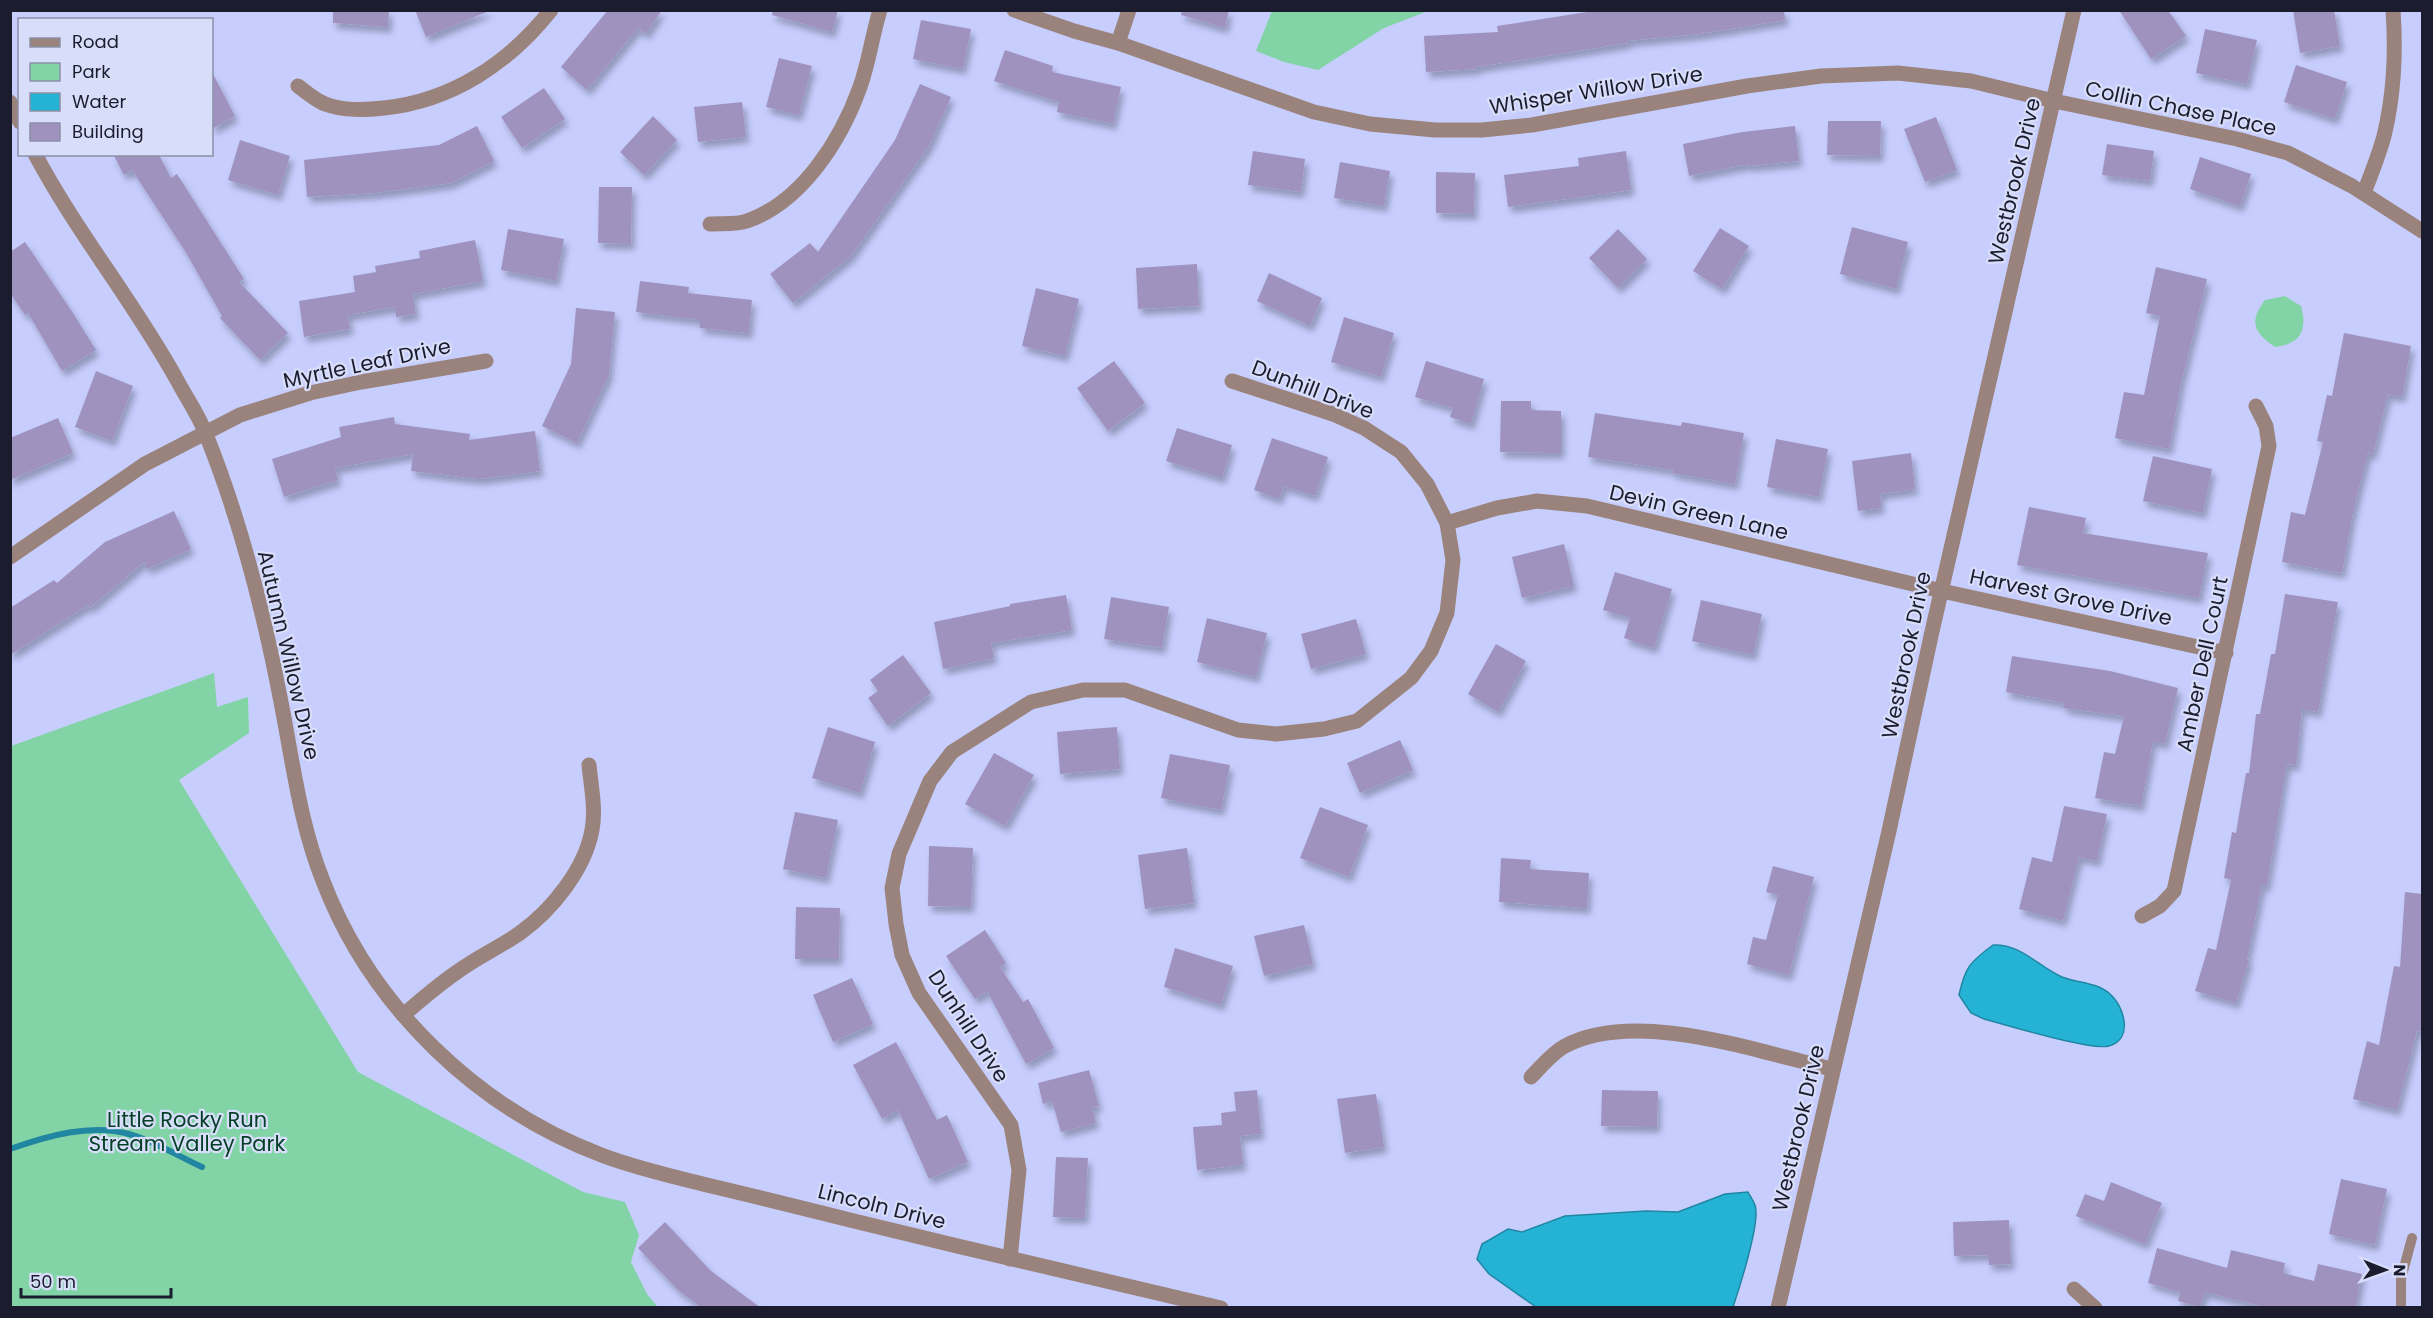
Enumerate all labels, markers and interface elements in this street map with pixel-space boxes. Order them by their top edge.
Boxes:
legend [18,18,213,156]
text: Road [72,29,119,54]
text: Park [72,59,111,84]
street label: Whisper Willow Drive [1487,59,1705,121]
street label: Collin Chase Place [2083,74,2279,142]
text: Water [72,89,126,114]
street label: Westbrook Drive [1981,95,2047,267]
text: Building [72,119,144,144]
street label: Myrtle Leaf Drive [281,331,453,395]
street label: Dunhill Drive [1248,352,1378,426]
street label: Devin Green Lane [1607,477,1791,547]
street label: Autumn Willow Drive [251,547,327,763]
street label: Harvest Grove Drive [1967,561,2175,633]
street label: Westbrook Drive [1874,569,1938,741]
street label: Amber Dell Court [2169,574,2235,754]
street label: Dunhill Drive [922,964,1016,1088]
street label: Westbrook Drive [1765,1042,1831,1214]
park label: Little Rocky Run Stream Valley Park [89,1105,285,1158]
street label: Lincoln Drive [815,1176,949,1236]
north arrow [2355,1240,2415,1300]
scale bar [21,1261,171,1299]
text: N [2388,1264,2411,1276]
text: 50 m [30,1269,76,1294]

